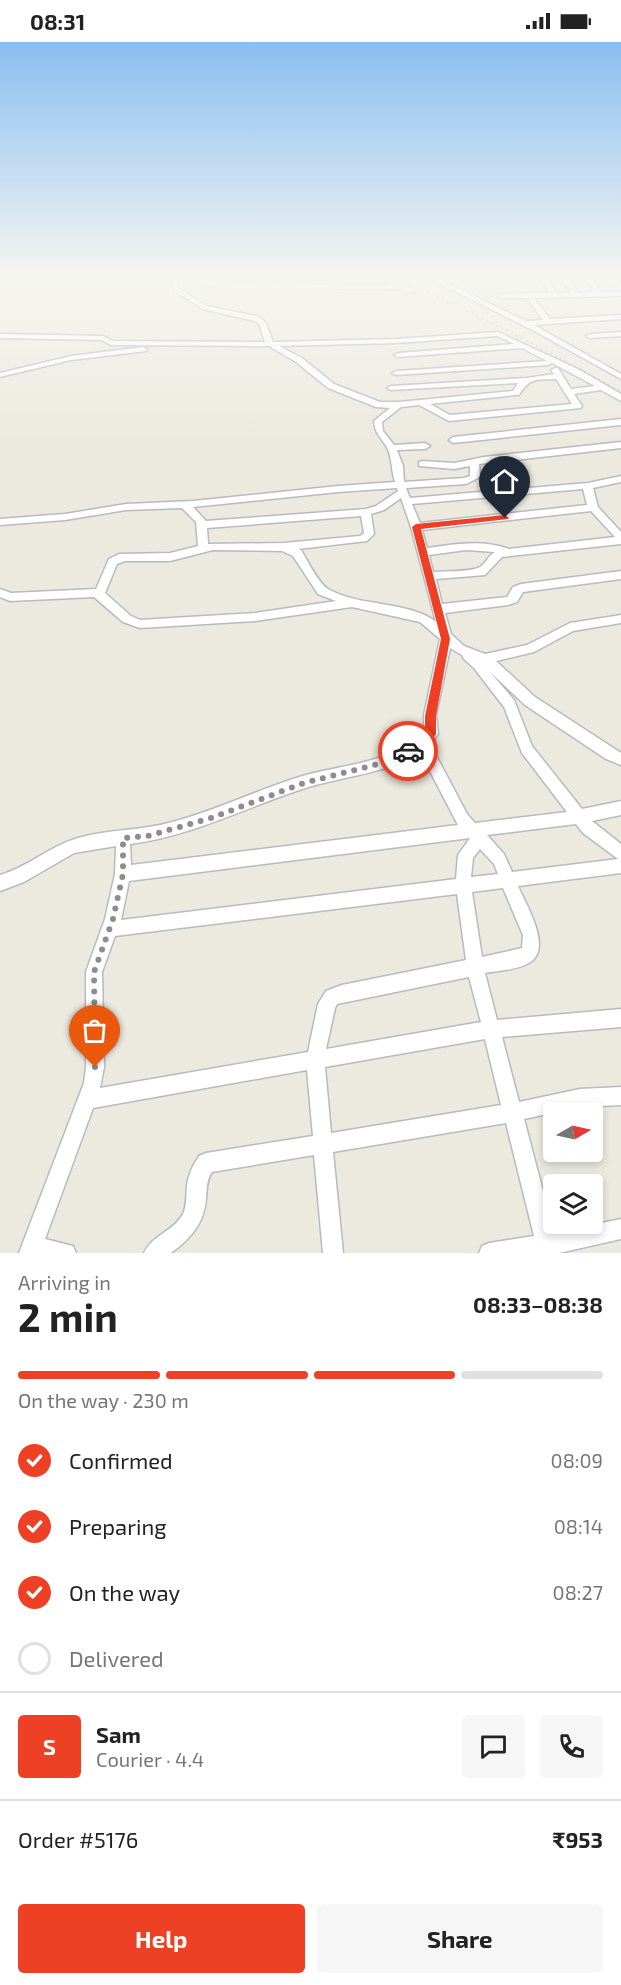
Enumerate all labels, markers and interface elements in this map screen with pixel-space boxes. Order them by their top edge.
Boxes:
text: 08:31 [30,8,85,34]
pin [479,456,530,518]
icon: home [488,465,521,498]
courier [378,721,438,781]
icon: car [392,735,425,768]
pin [69,1005,120,1067]
icon: bag [78,1014,111,1047]
north arrow [543,1102,603,1162]
map controls [543,1102,603,1234]
button: layers [543,1174,603,1234]
text: Arriving in [18,1270,111,1294]
text: 08:33–08:38 [473,1291,603,1317]
text: 2 min [18,1293,118,1340]
text: On the way · 230 m [18,1388,189,1412]
icon: check [18,1444,51,1477]
text: Confirmed [69,1447,173,1473]
text: 08:09 [551,1448,603,1472]
icon: check [18,1510,51,1543]
text: Preparing [69,1513,167,1539]
text: 08:14 [554,1514,603,1538]
icon: check [18,1576,51,1609]
text: On the way [69,1579,180,1605]
text: 08:27 [553,1580,603,1604]
text: Delivered [69,1645,164,1671]
button: chat [462,1715,525,1778]
button: phone [540,1715,603,1778]
text: Sam [96,1721,141,1747]
text: S [43,1733,56,1759]
text: Courier · 4.4 [96,1747,204,1771]
text: Order #5176 [18,1826,138,1852]
text: ₹953 [552,1826,603,1852]
button: Help [18,1904,305,1973]
button: Share [317,1904,603,1973]

